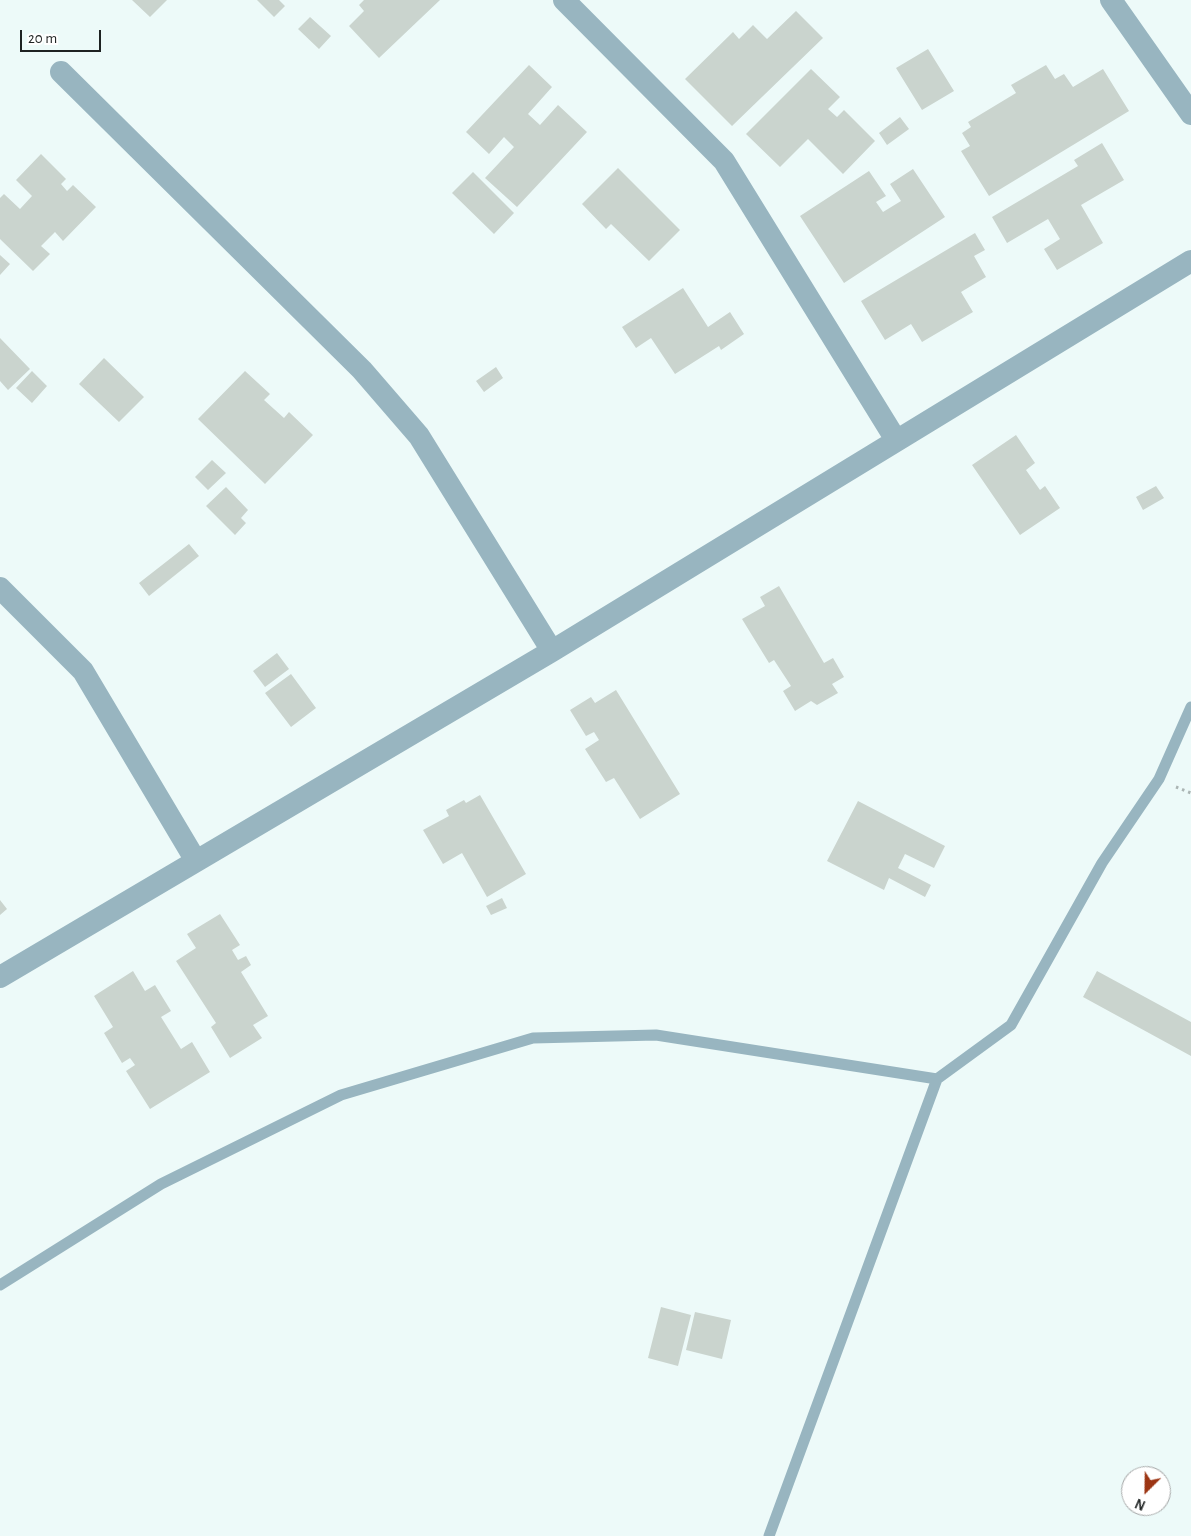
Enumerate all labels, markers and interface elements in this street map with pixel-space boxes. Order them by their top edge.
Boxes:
scale bar [22,20,104,52]
text: 20 m [28,31,57,46]
north arrow [1121,1466,1171,1516]
text: N [1133,1496,1148,1512]

